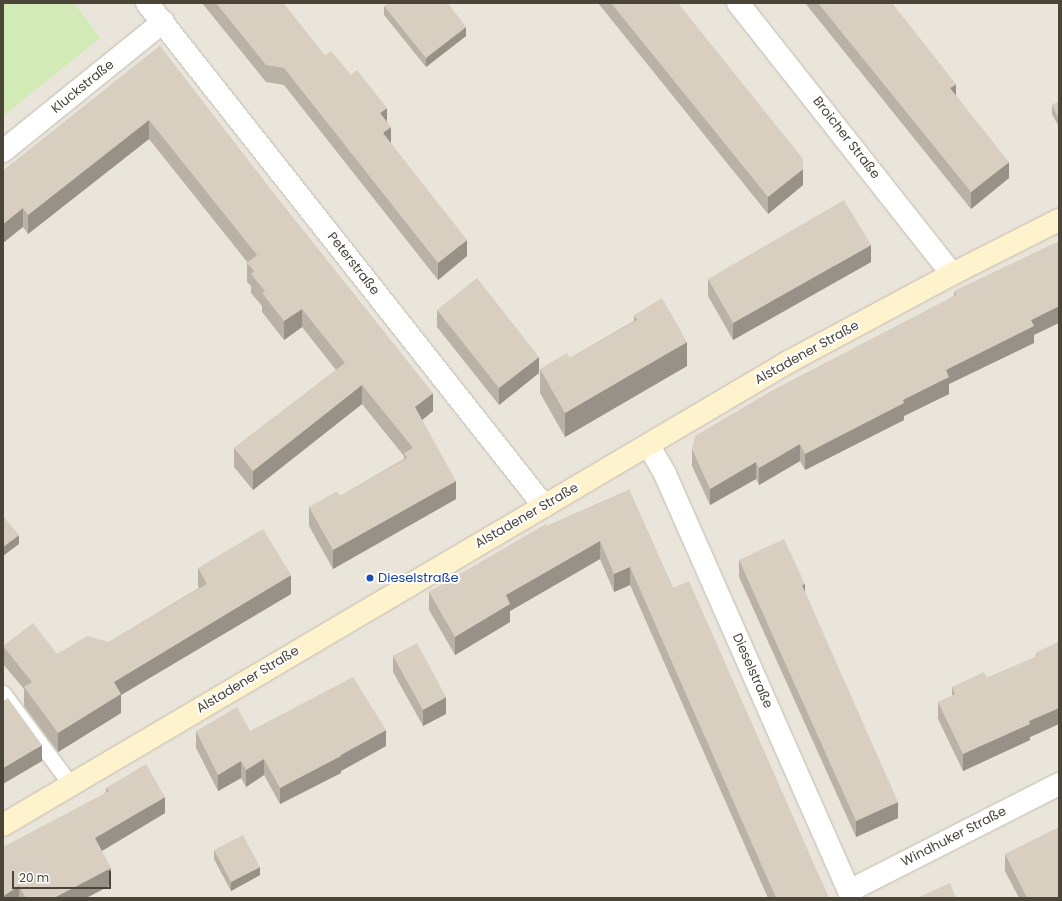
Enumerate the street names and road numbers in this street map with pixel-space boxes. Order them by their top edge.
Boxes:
street label: Kluckstraße [49,57,117,117]
street label: Broicher Straße [809,94,883,182]
street label: Peterstraße [324,230,382,298]
street label: Alstadener Straße [752,318,862,388]
street label: Alstadener Straße [473,480,581,552]
street label: Dieselstraße [728,631,776,711]
street label: Alstadener Straße [194,643,302,717]
street label: Windhuker Straße [899,804,1009,870]

